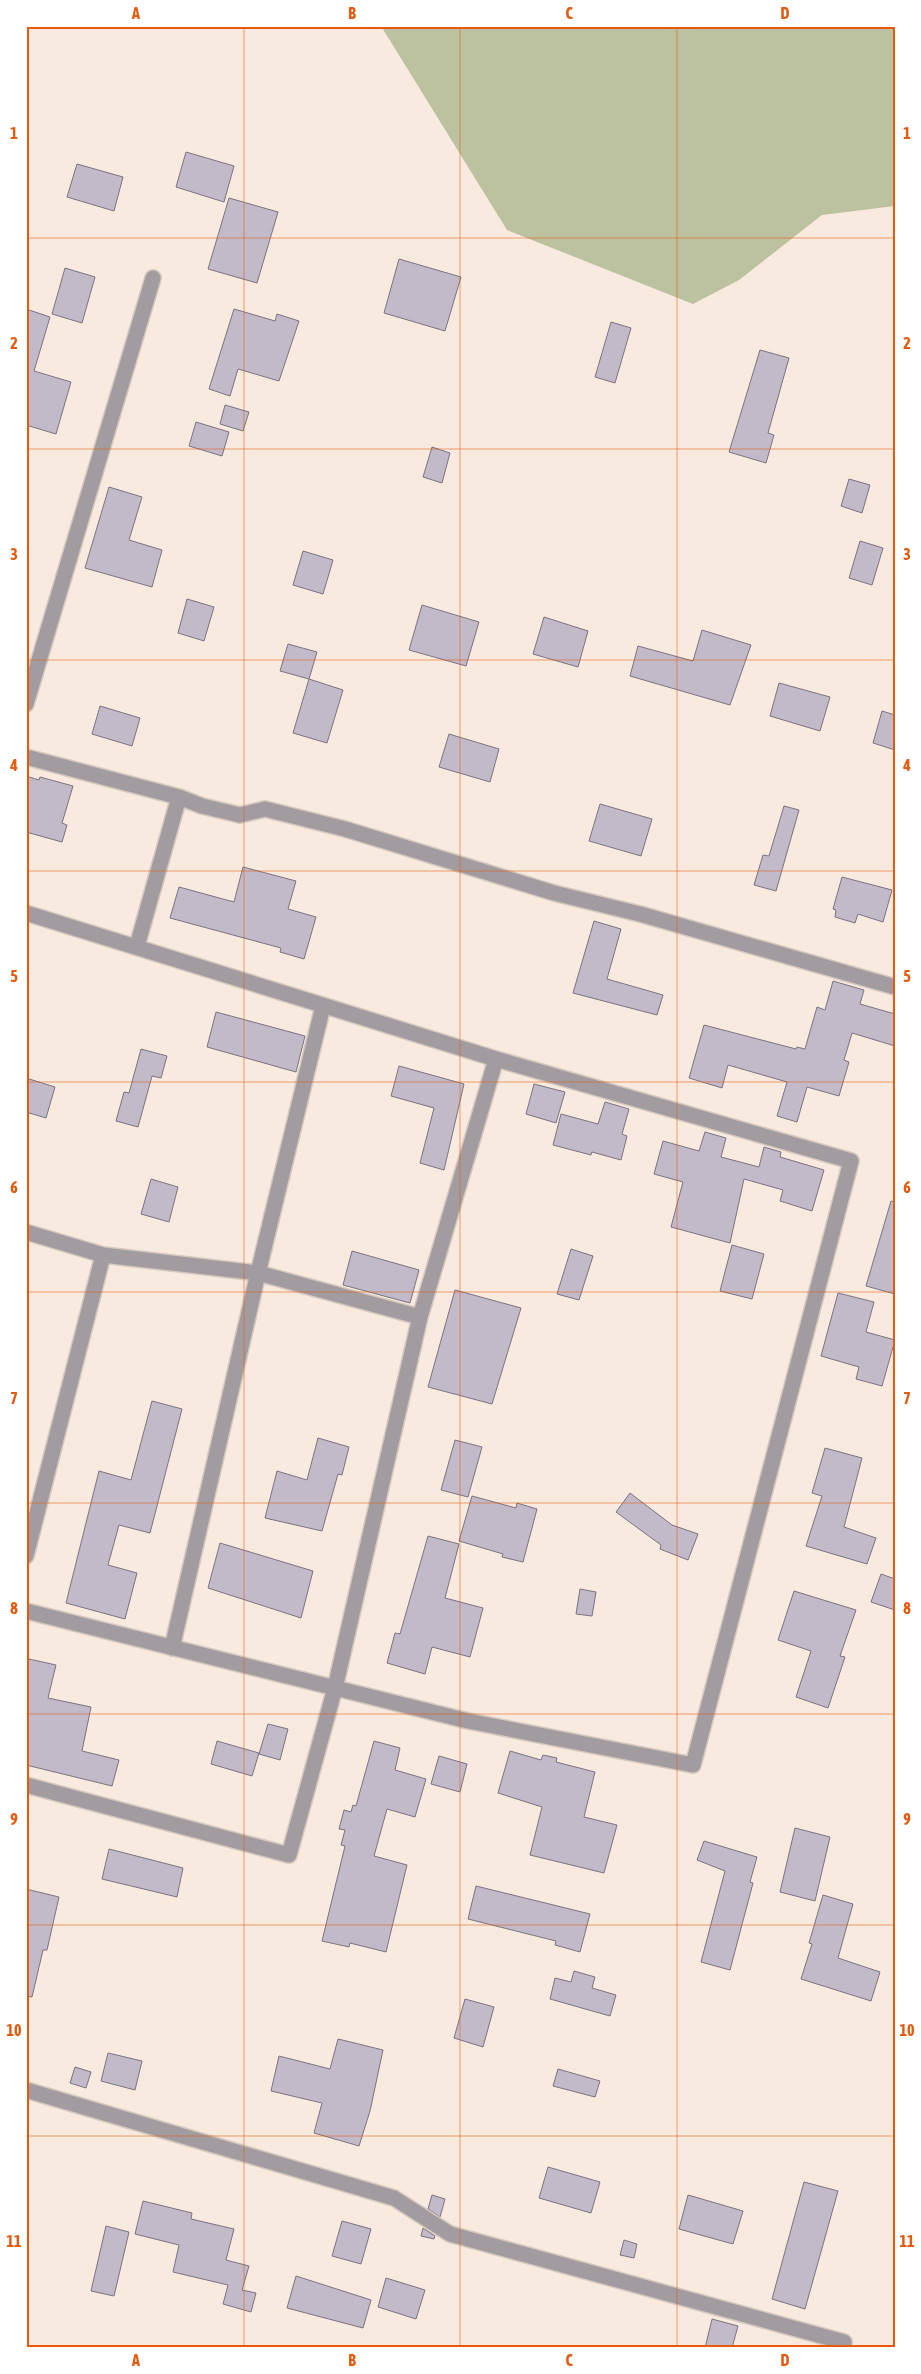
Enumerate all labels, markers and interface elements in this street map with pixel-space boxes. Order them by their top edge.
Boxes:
text: A [131,4,140,22]
text: B [348,4,356,22]
text: C [565,4,573,22]
text: D [781,4,790,22]
text: 1 [10,124,18,142]
text: 1 [903,124,911,142]
text: 2 [10,334,18,352]
text: 2 [903,334,911,352]
text: 3 [10,545,18,563]
text: 3 [903,545,911,563]
text: 4 [9,756,18,774]
text: 4 [902,756,911,774]
text: 5 [10,967,18,985]
text: 5 [903,967,911,985]
text: 6 [10,1178,18,1196]
text: 6 [903,1178,911,1196]
text: 7 [10,1389,18,1407]
text: 7 [903,1389,911,1407]
text: 8 [10,1599,18,1617]
text: 8 [903,1599,911,1617]
text: 9 [10,1810,18,1828]
text: 9 [903,1810,911,1828]
text: 10 [6,2021,22,2039]
text: 10 [899,2021,915,2039]
text: 11 [6,2232,22,2250]
text: 11 [899,2232,915,2250]
text: A [131,2351,140,2369]
text: B [348,2351,356,2369]
text: C [565,2351,573,2369]
text: D [781,2351,790,2369]

